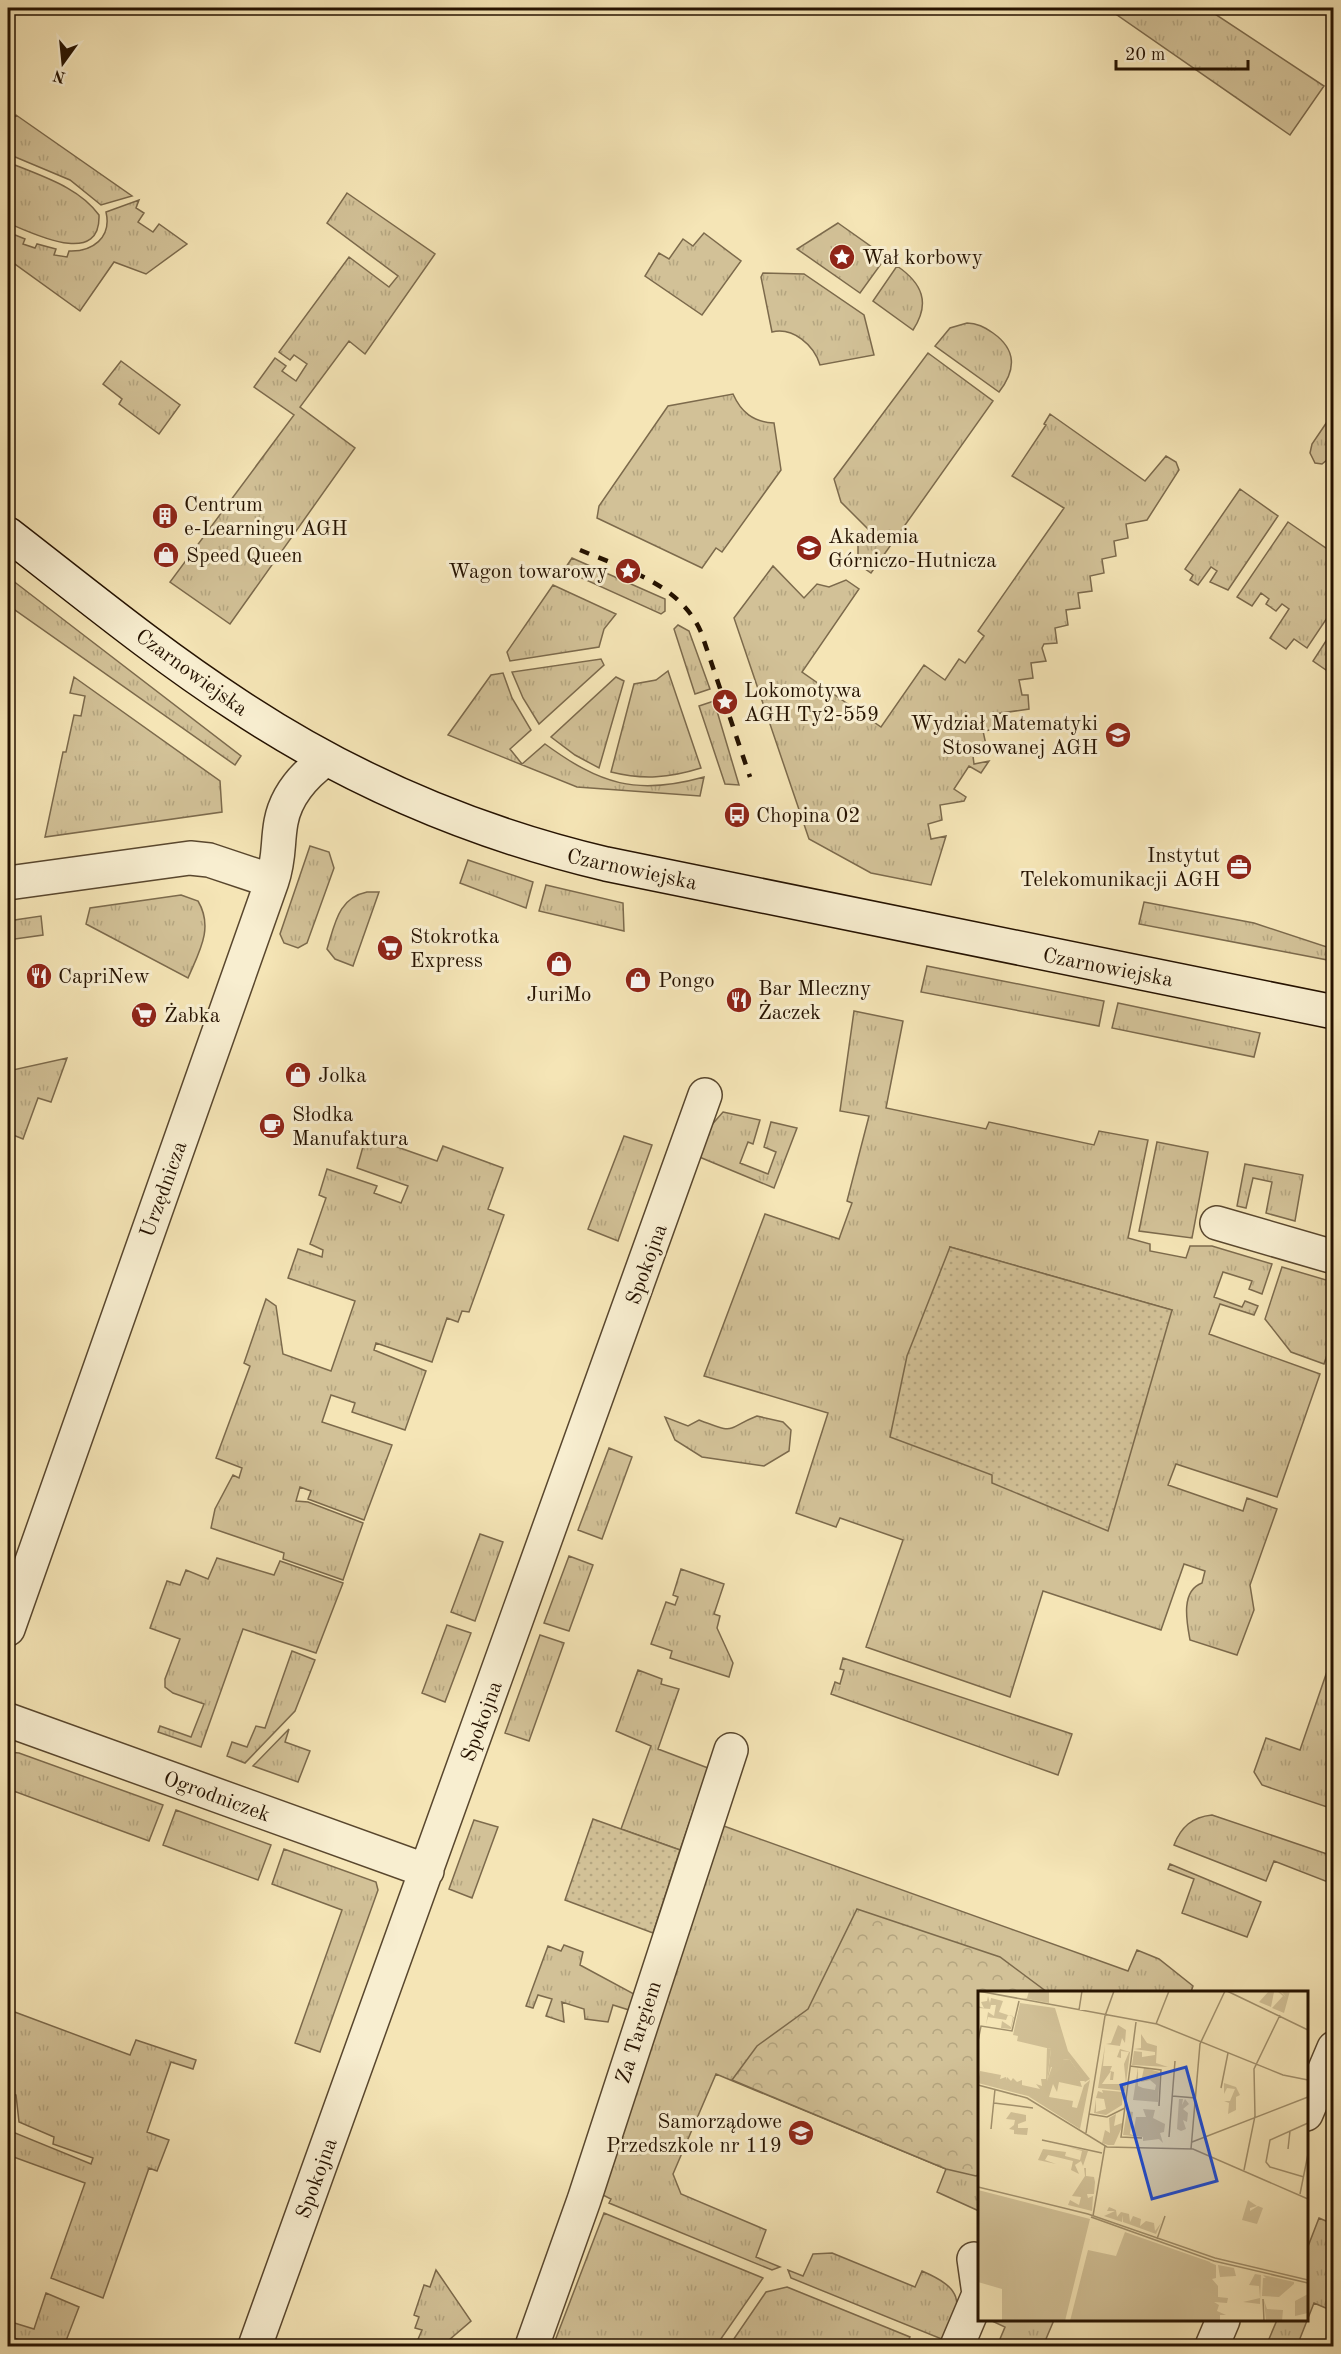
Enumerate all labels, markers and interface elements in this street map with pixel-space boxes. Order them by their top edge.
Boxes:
north arrow [33,33,93,93]
scale bar [1116,33,1248,71]
text: 20 m [1125,46,1165,64]
text: N [51,66,68,85]
place icon: Wał korbowy [827,242,857,272]
place label: Wał korbowy [862,248,983,269]
place label: Centrum e-Learningu AGH [184,495,348,540]
building icon: Centrum e-Learningu AGH [150,501,180,531]
place label: Akademia Górniczo-Hutnicza [828,527,997,572]
school or university icon: Akademia Górniczo-Hutnicza [794,533,824,563]
shop icon: Speed Queen [151,540,181,570]
place label: Speed Queen [186,546,303,567]
place icon: Wagon towarowy [613,556,643,586]
place label: Wagon towarowy [448,562,608,583]
street label: Czarnowiejska [131,626,251,721]
place label: Lokomotywa AGH Ty2-559 [744,681,879,726]
place icon: Lokomotywa AGH Ty2-559 [710,687,740,717]
place label: Wydział Matematyki Stosowanej AGH [910,714,1098,759]
school or university icon: Wydział Matematyki Stosowanej AGH [1103,720,1133,750]
bus stop icon: Chopina 02 [722,800,752,830]
place label: Chopina 02 [756,806,860,827]
street label: Czarnowiejska [565,846,699,895]
place label: Instytut Telekomunikacji AGH [1020,846,1220,891]
office icon: Instytut Telekomunikacji AGH [1224,852,1254,882]
place label: Stokrotka Express [410,927,499,972]
supermarket icon: Stokrotka Express [375,933,405,963]
street label: Czarnowiejska [1041,946,1175,991]
shop icon: JuriMo [544,949,574,979]
restaurant icon: CapriNew [24,961,54,991]
shop icon: Pongo [623,965,653,995]
place label: CapriNew [58,967,150,988]
place label: Pongo [658,971,715,992]
place label: Bar Mleczny Żaczek [758,979,871,1024]
place label: JuriMo [527,985,591,1006]
restaurant icon: Bar Mleczny Żaczek [724,985,754,1015]
supermarket icon: Żabka [129,1000,159,1030]
place label: Żabka [164,1002,220,1027]
shop icon: Jolka [283,1060,313,1090]
place label: Jolka [318,1066,367,1087]
place label: Słodka Manufaktura [292,1105,408,1150]
cafe icon: Słodka Manufaktura [257,1111,287,1141]
street label: Urzędnicza [137,1139,191,1240]
street label: Spokojna [623,1221,672,1308]
street label: Spokojna [458,1678,507,1765]
street label: Ogrodniczek [160,1768,273,1826]
street label: Za Targiem [613,1979,666,2086]
inset map [978,1991,1308,2321]
place label: Samorządowe Przedszkole nr 119 [606,2112,782,2157]
school or university icon: Samorządowe Przedszkole nr 119 [786,2118,816,2148]
street label: Spokojna [293,2135,342,2222]

